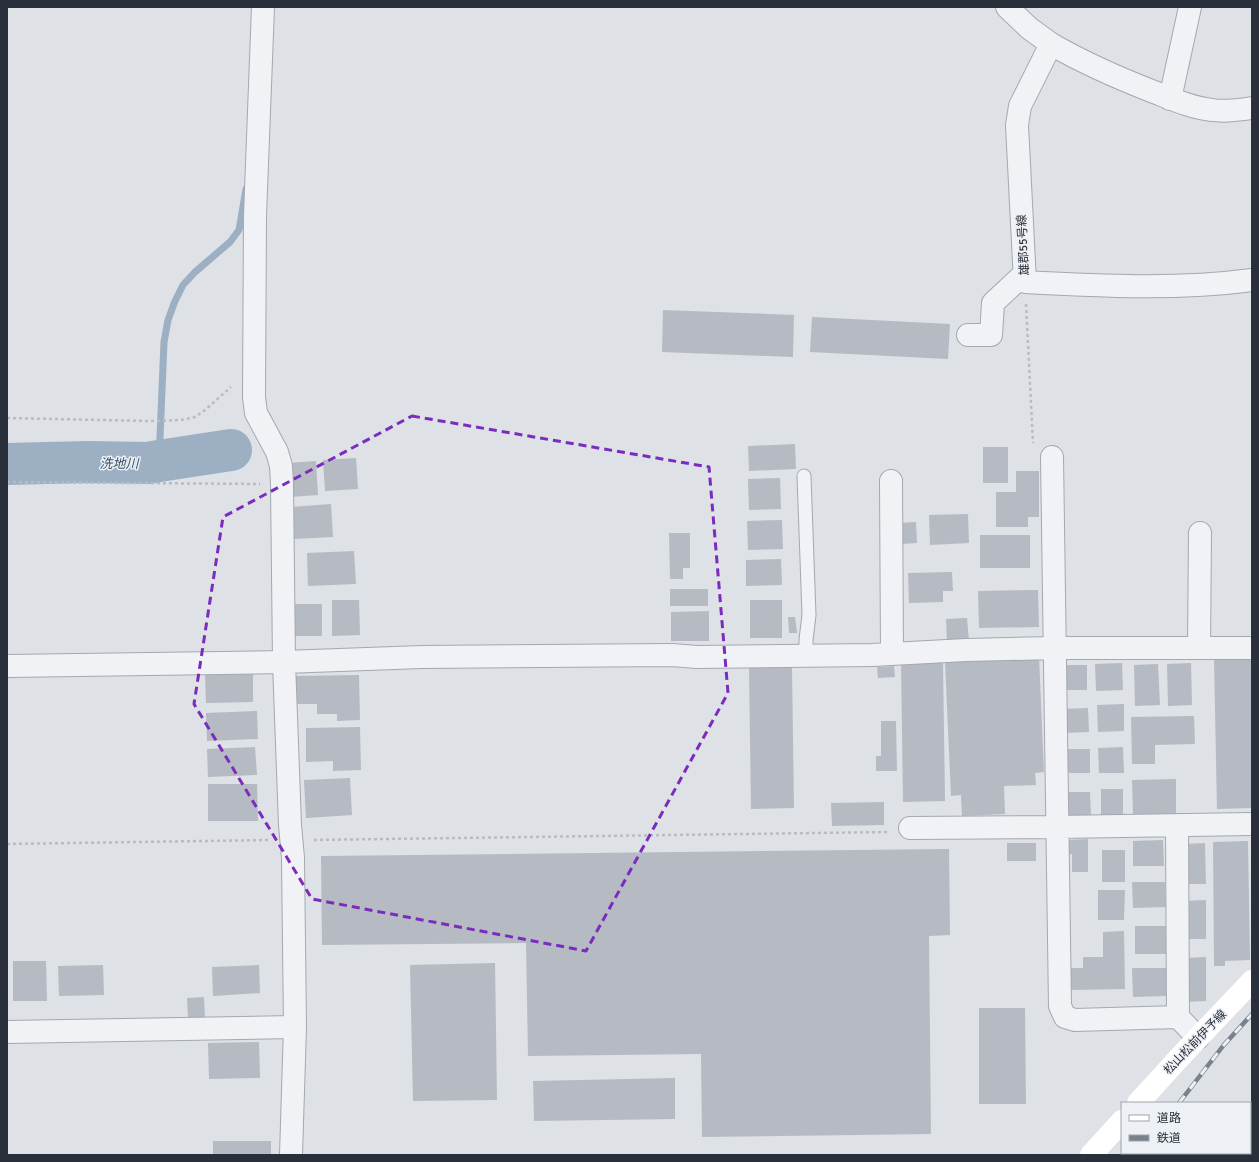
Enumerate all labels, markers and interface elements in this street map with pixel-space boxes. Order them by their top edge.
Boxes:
street label: 雄郡55号線 [1014,214,1033,276]
water label: 洗地川 [99,456,140,472]
street label: 松山松前伊予線 [1161,1007,1230,1078]
legend [1121,1102,1251,1154]
text: 道路 [1157,1111,1181,1126]
text: 鉄道 [1157,1131,1181,1146]

